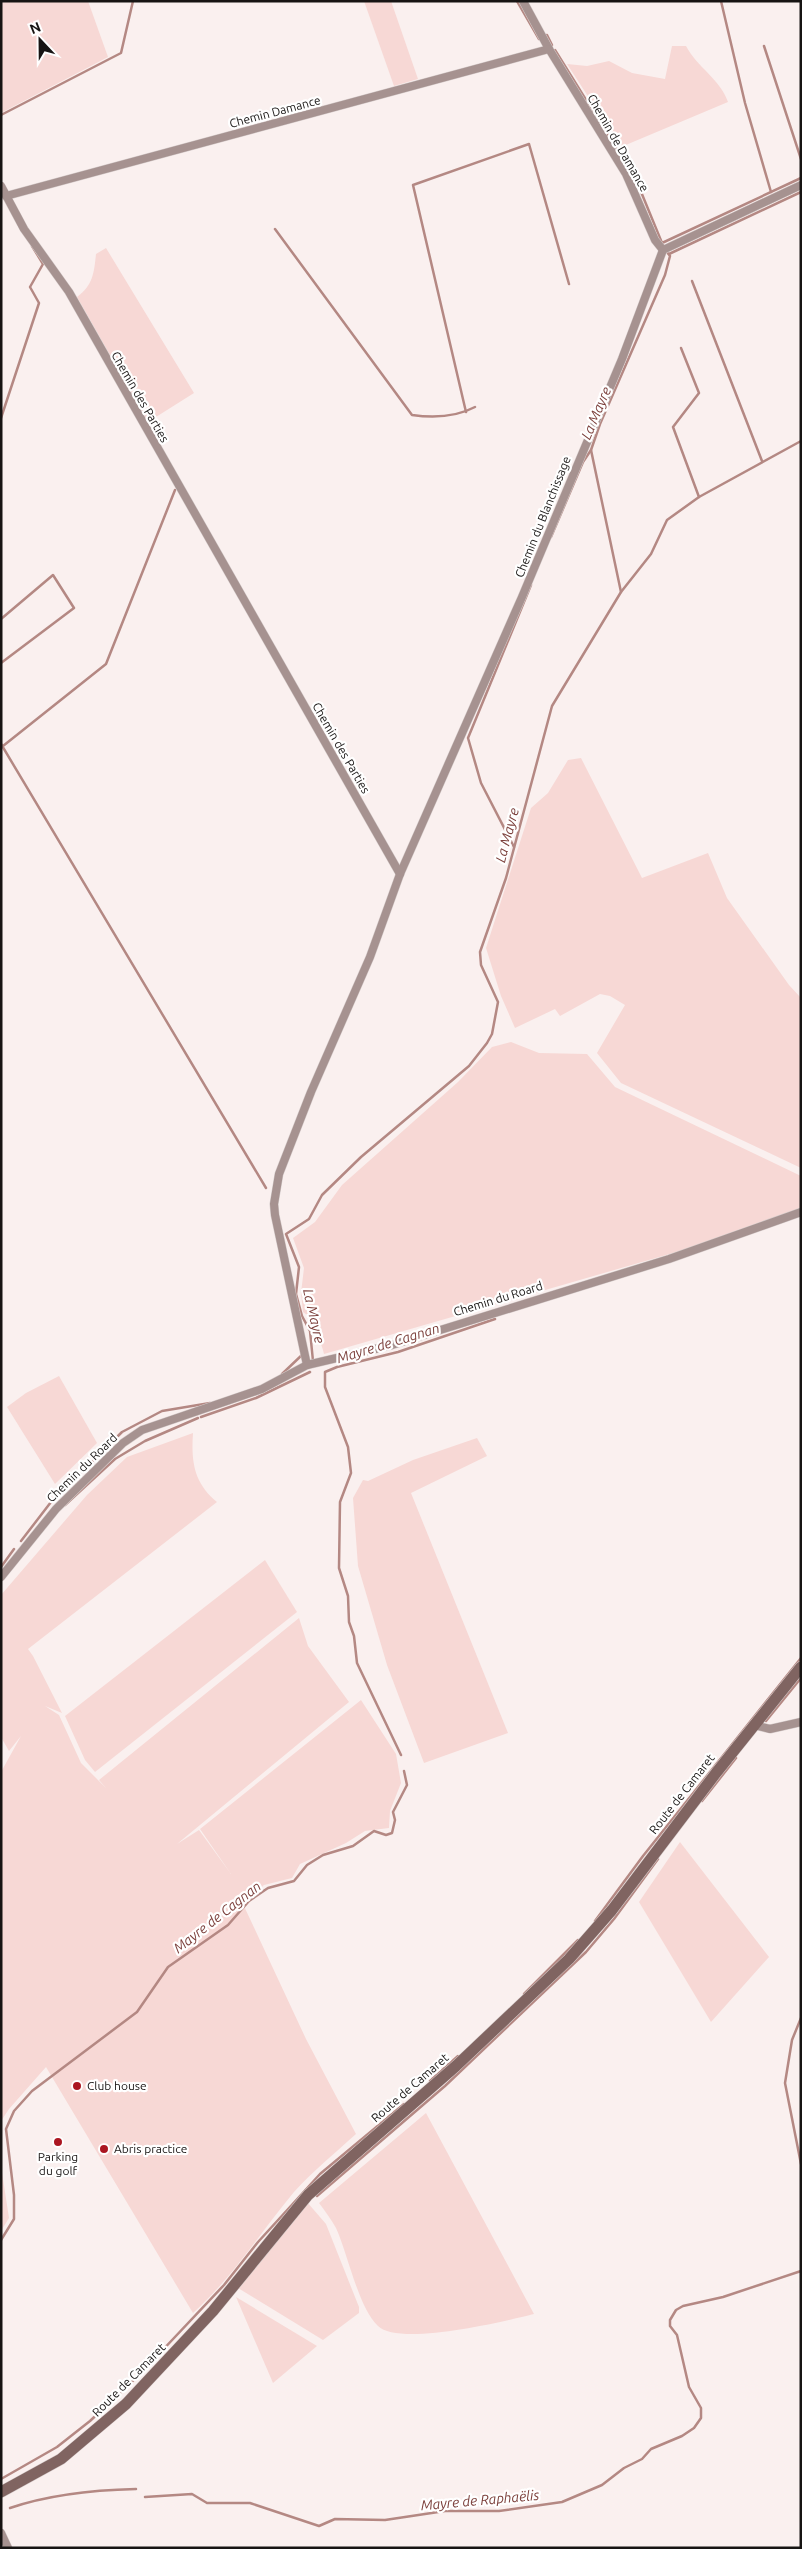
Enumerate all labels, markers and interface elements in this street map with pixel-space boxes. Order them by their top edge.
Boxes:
north arrow [15,15,65,65]
text: N [27,19,43,37]
street label: Chemin de Damance [585,92,652,194]
street label: Chemin Damance [228,93,322,130]
street label: Chemin des Parties [109,349,172,444]
water label: La Mayre [578,384,614,442]
street label: Chemin du Blanchissage [512,454,573,579]
street label: Chemin des Parties [310,700,373,795]
water label: La Mayre [492,806,522,864]
street label: Chemin du Roard [452,1279,544,1318]
water label: La Mayre [300,1287,328,1345]
water label: Mayre de Cagnan [335,1320,441,1366]
street label: Chemin du Roard [44,1431,119,1504]
street label: Route de Camaret [646,1751,717,1836]
water label: Mayre de Cagnan [170,1878,264,1956]
street label: Route de Camaret [369,2050,451,2125]
place label: Club house [87,2079,147,2092]
marker: Club house [71,2080,83,2092]
marker: Parking du golf [52,2136,64,2148]
place label: Abris practice [114,2142,187,2155]
marker: Abris practice [98,2143,110,2155]
place label: Parking du golf [38,2150,78,2177]
street label: Route de Camaret [90,2340,168,2419]
water label: Mayre de Raphaëlis [420,2487,540,2513]

